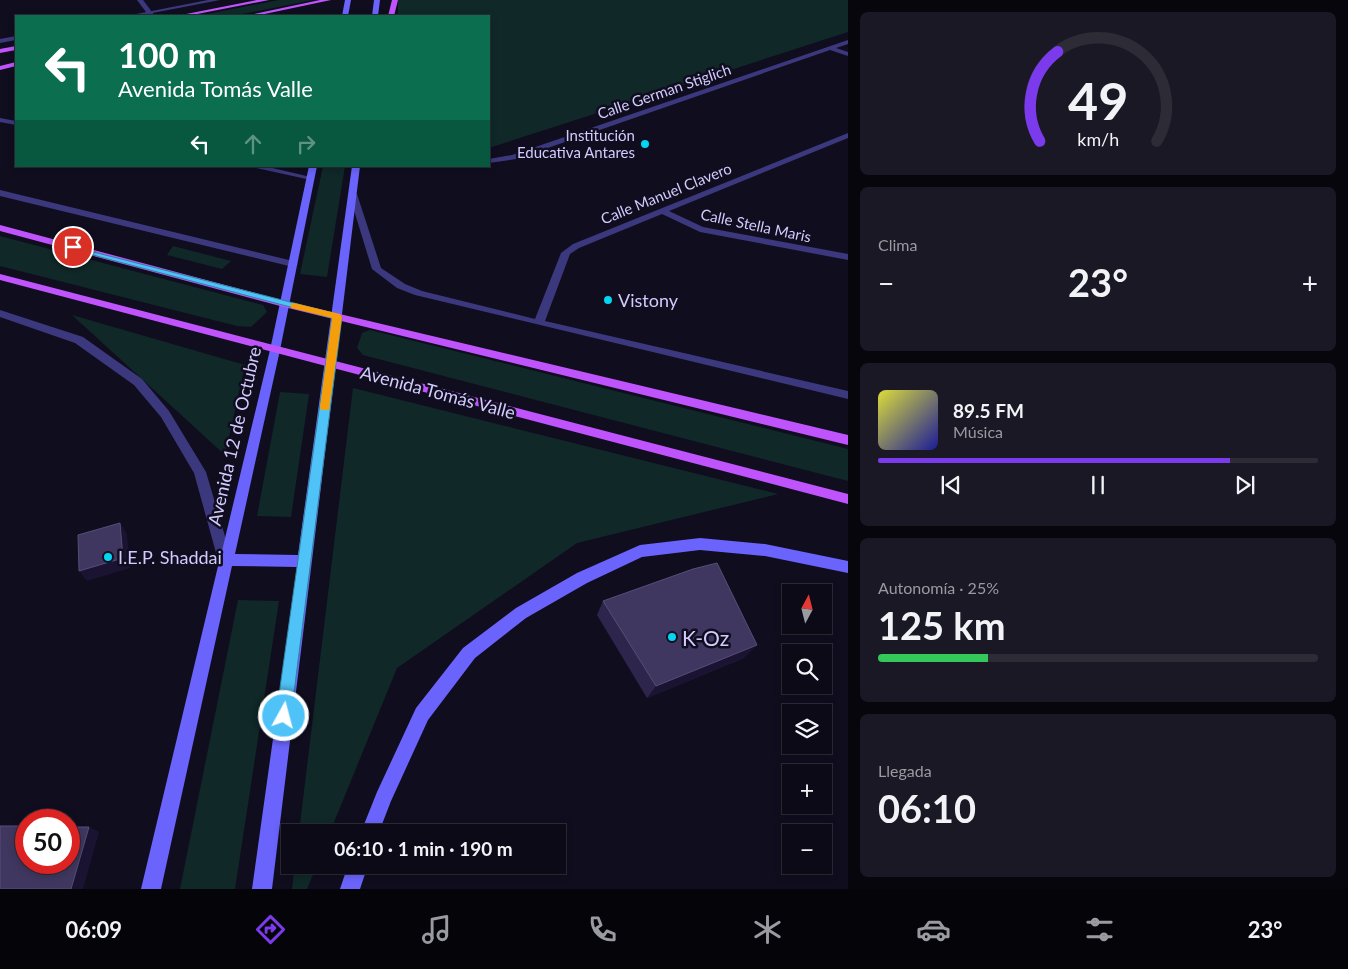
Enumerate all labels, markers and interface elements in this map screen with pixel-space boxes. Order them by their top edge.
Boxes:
text: 100 m [118,33,217,75]
icon: left [35,35,100,100]
street label: Calle German Stiglich [595,60,733,122]
text: 49 [1068,69,1128,131]
text: Avenida Tomás Valle [118,75,313,102]
place label: Institución Educativa Antares [517,126,635,161]
text: km/h [1077,128,1119,150]
icon: left [186,130,214,158]
icon: ahead [239,130,267,158]
icon: right [292,130,320,158]
marker: Institución Educativa Antares [639,138,651,150]
street label: Calle Manuel Clavero [598,159,734,227]
street label: Calle Stella Maris [699,205,813,245]
pin [52,226,94,268]
icon: arrive [59,233,87,261]
text: Clima [878,235,917,254]
text: 23° [1068,259,1128,305]
text: − [878,266,894,300]
text: + [1302,266,1318,300]
place label: Vistony [618,289,679,311]
marker: Vistony [602,294,614,306]
street label: Avenida 12 de Octubre [203,344,265,528]
street label: Avenida Tomás Valle [358,361,518,423]
text: 89.5 FM [953,399,1024,422]
text: Música [953,422,1003,441]
icon: previous [937,471,965,499]
icon: pause [1084,471,1112,499]
icon: next [1231,471,1259,499]
place label: I.E.P. Shaddai [118,546,222,568]
marker: I.E.P. Shaddai [102,551,114,563]
text: Autonomía · 25% [878,578,999,597]
north arrow [782,584,832,634]
map controls [782,584,832,874]
text: 125 km [878,602,1006,648]
place label: K-Oz [682,625,729,650]
marker: K-Oz [666,631,678,643]
button: search [782,644,832,694]
position arrow [257,689,309,741]
button: layers [782,704,832,754]
text: Llegada [878,761,932,780]
button: + [782,764,832,814]
text: 06:10 [878,785,976,831]
speed limit sign: 50 [15,809,80,874]
button: − [782,824,832,874]
text: 06:10 · 1 min · 190 m [334,837,513,860]
icon: directions [253,912,288,947]
icon: music [419,912,454,947]
icon: phone [585,912,620,947]
icon: climate [750,912,785,947]
icon: car [916,912,951,947]
icon: filters [1082,912,1117,947]
text: 06:09 [65,916,122,943]
text: 23° [1248,916,1282,943]

